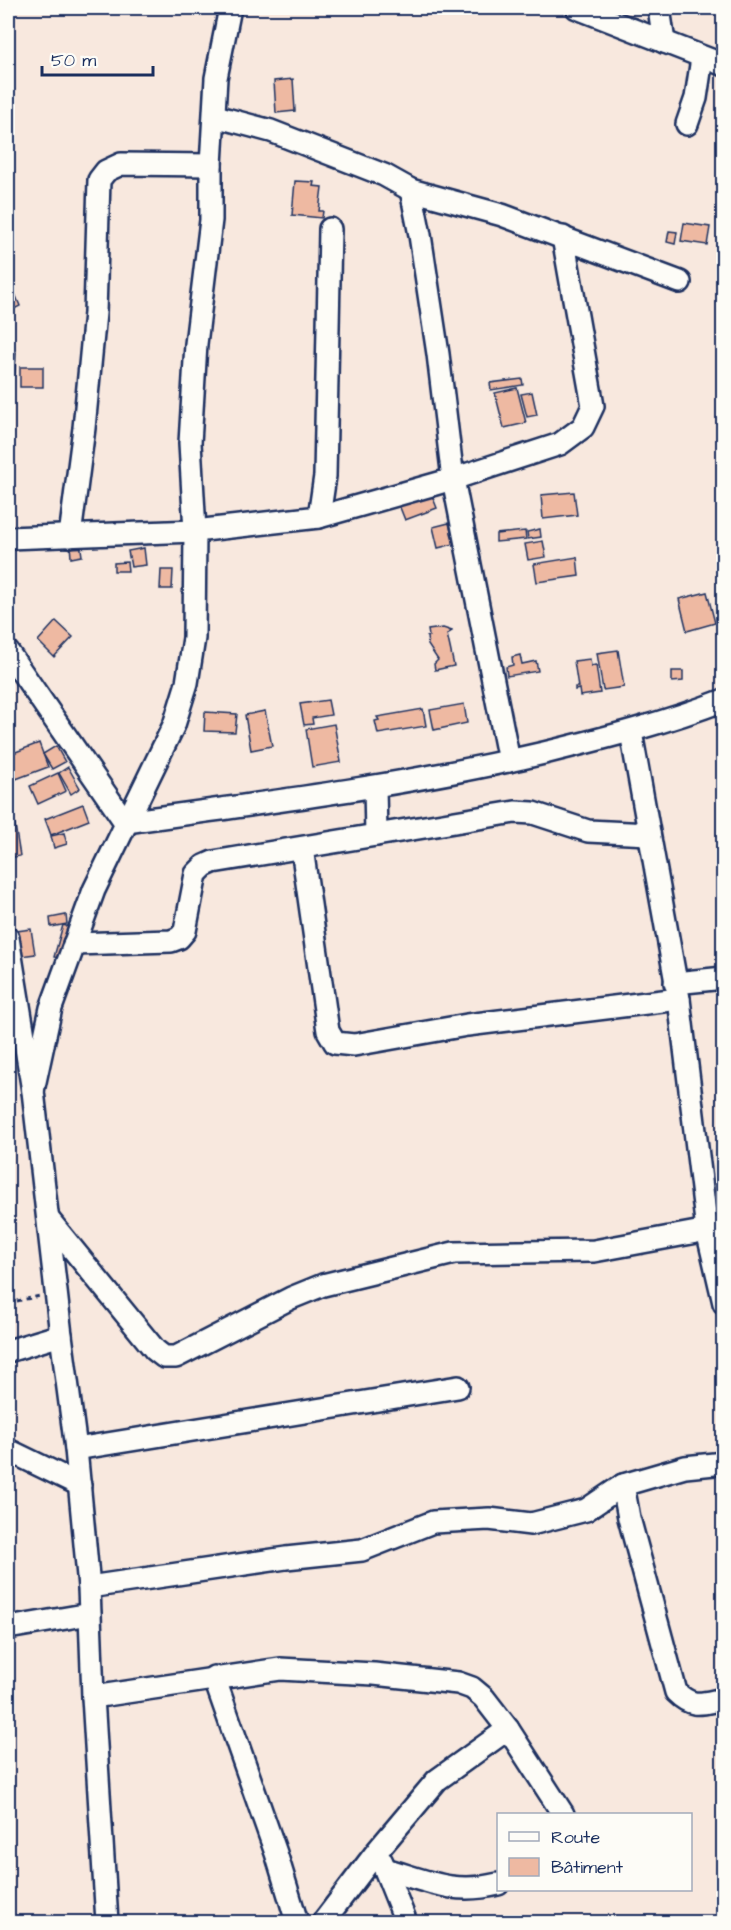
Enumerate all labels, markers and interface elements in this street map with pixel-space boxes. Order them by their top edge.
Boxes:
scale bar [42,39,153,77]
text: 50 m [51,48,96,73]
legend [497,1813,692,1891]
text: Route [551,1825,600,1850]
text: Bâtiment [551,1855,624,1880]

